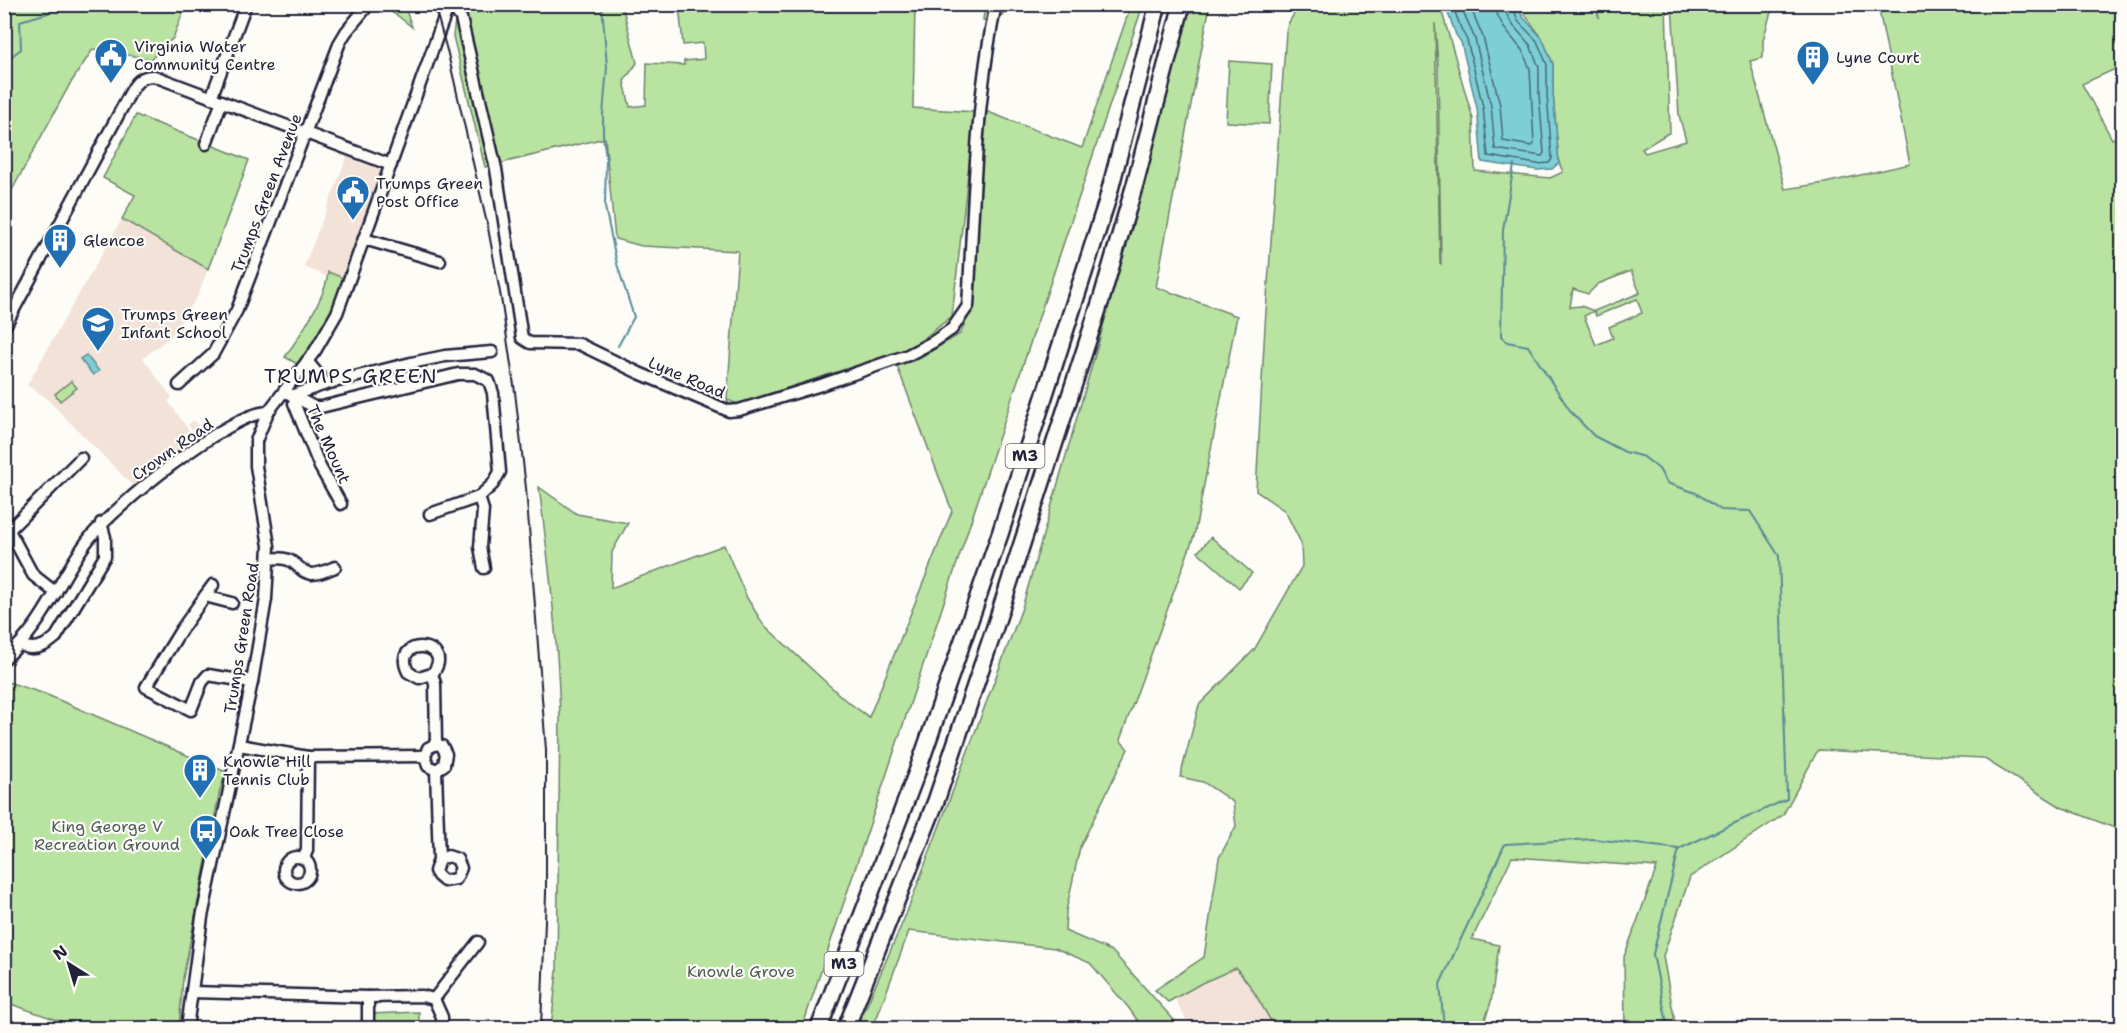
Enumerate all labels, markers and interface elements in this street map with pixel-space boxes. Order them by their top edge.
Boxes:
place label: Virginia Water Community Centre [134,36,276,75]
public building icon: Virginia Water Community Centre [93,37,129,84]
building icon: Lyne Court [1795,39,1831,86]
place label: Lyne Court [1836,47,1920,68]
street label: Trumps Green Avenue [226,111,307,276]
place label: Trumps Green Post Office [376,173,483,212]
public building icon: Trumps Green Post Office [335,174,371,221]
building icon: Glencoe [42,222,78,269]
place label: Glencoe [83,230,145,251]
place label: Trumps Green Infant School [121,304,228,343]
school or university icon: Trumps Green Infant School [80,305,116,352]
street label: Lyne Road [645,352,728,403]
district label: TRUMPS GREEN [264,363,438,389]
street label: The Mount [302,401,355,487]
street label: Crown Road [127,414,217,485]
road number: M3 [1006,444,1044,468]
street label: Trumps Green Road [219,561,264,715]
place label: Knowle Hill Tennis Club [223,751,311,790]
building icon: Knowle Hill Tennis Club [182,752,218,799]
bus stop icon: Oak Tree Close [188,813,224,860]
park label: King George V Recreation Ground [34,816,180,855]
place label: Oak Tree Close [229,821,344,842]
north arrow [39,934,99,994]
text: N [49,940,72,965]
road number: M3 [824,952,864,976]
park label: Knowle Grove [687,961,795,982]

